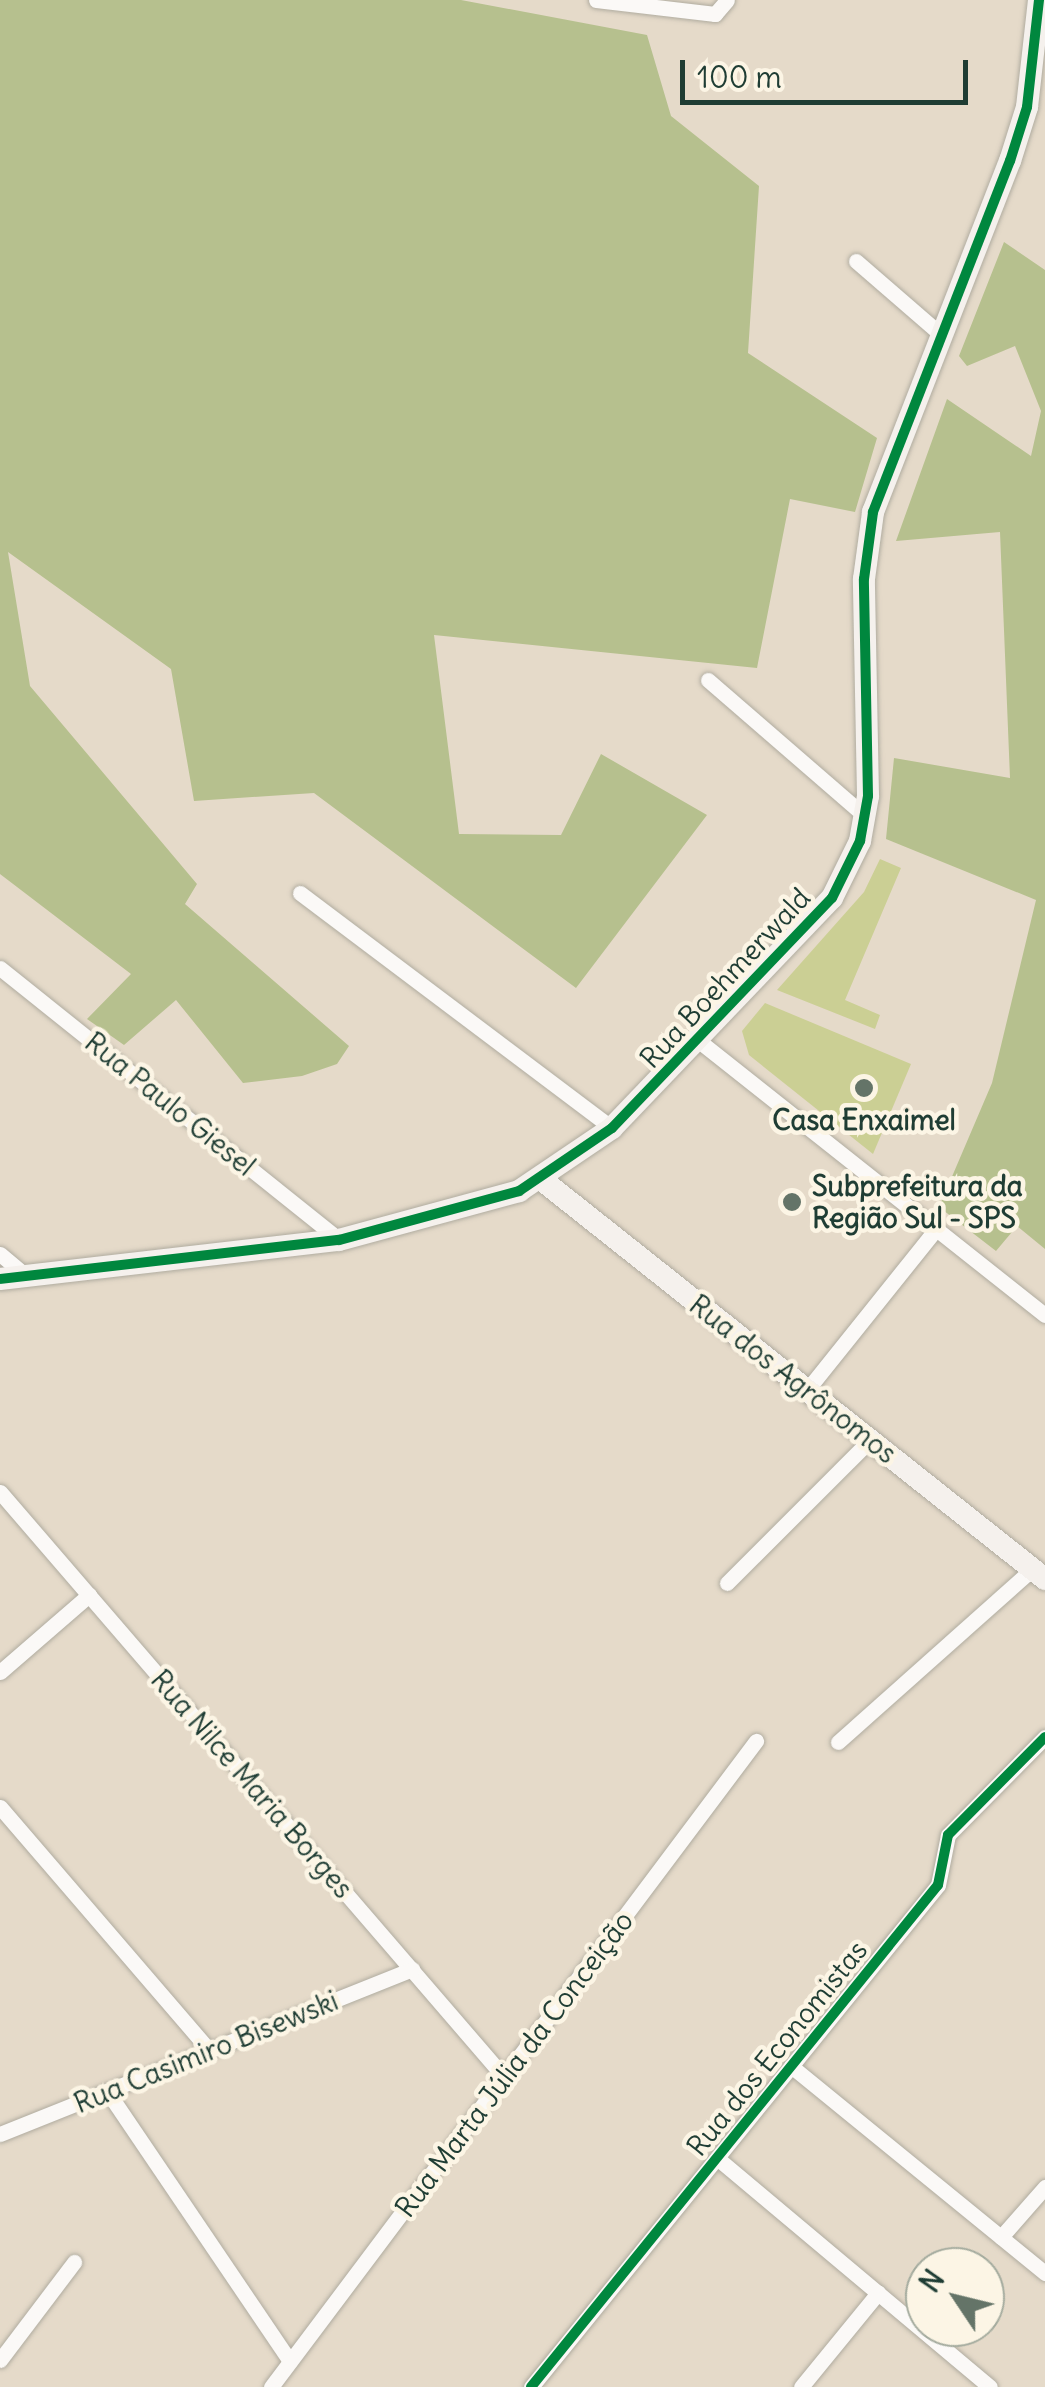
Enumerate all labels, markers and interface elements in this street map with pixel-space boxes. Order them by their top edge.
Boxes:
scale bar [685,40,972,102]
text: 100 m [697,58,782,96]
street label: Rua Boehmerwald [633,881,817,1075]
street label: Rua Paulo Giesel [78,1025,262,1183]
marker: Casa Enxaimel [853,1077,875,1099]
place label: Casa Enxaimel [772,1103,956,1137]
place label: Subprefeitura da Região Sul - SPS [812,1169,1023,1235]
marker: Subprefeitura da Região Sul - SPS [781,1191,803,1213]
street label: Rua dos Agrônomos [683,1288,903,1470]
street label: Rua Nilce Maria Borges [144,1663,360,1905]
street label: Rua Marta Júlia da Conceição [388,1904,640,2224]
street label: Rua dos Economistas [680,1933,874,2163]
street label: Rua Casimiro Bisewski [69,1984,343,2120]
north arrow [905,2247,1005,2347]
text: N [912,2263,952,2299]

